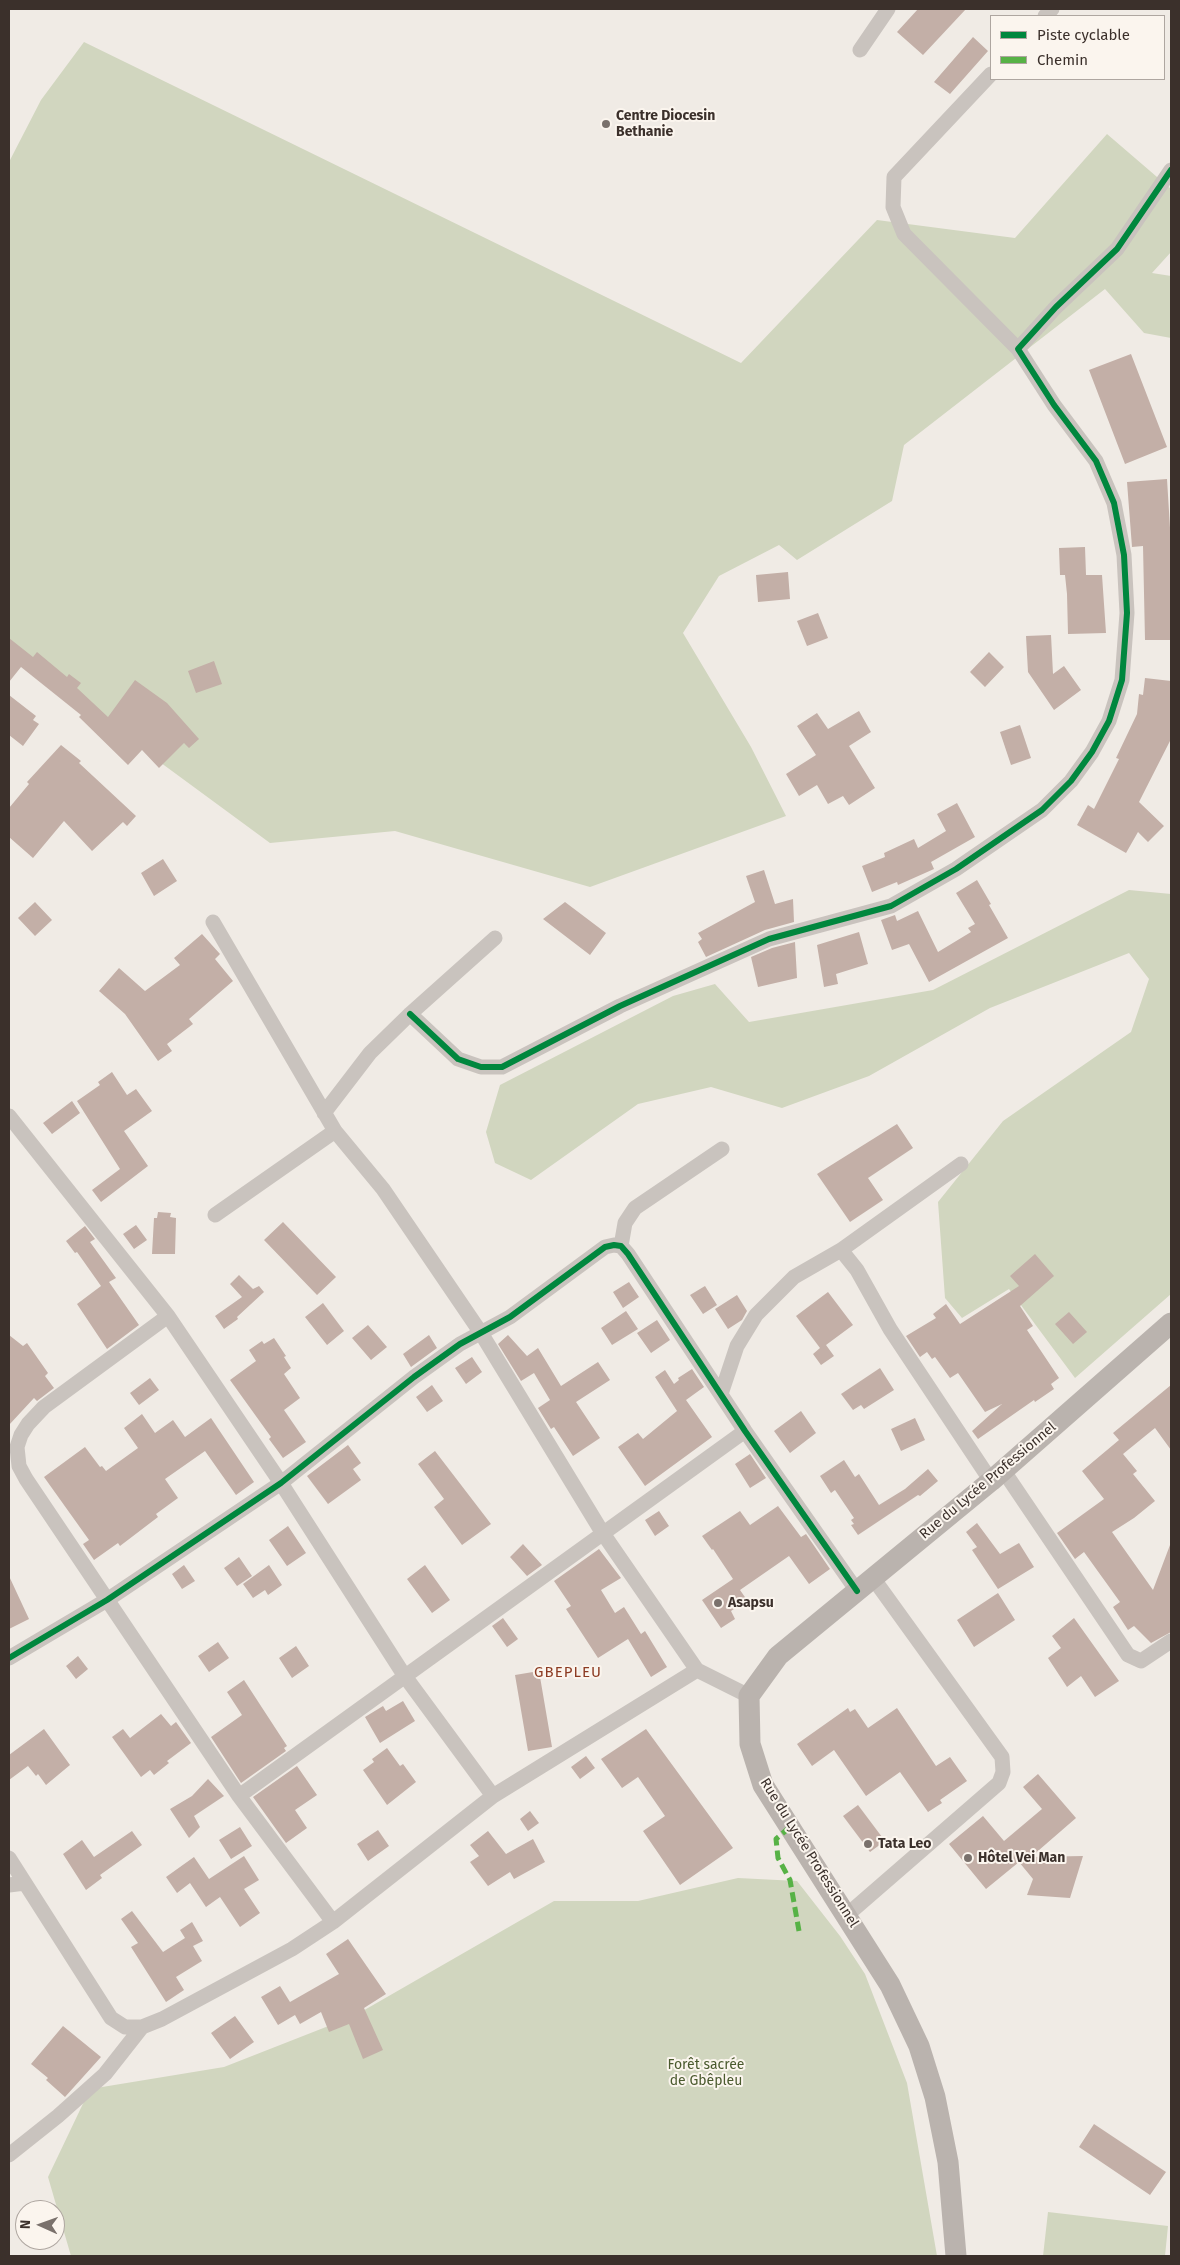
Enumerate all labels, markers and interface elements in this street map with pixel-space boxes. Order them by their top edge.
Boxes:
legend [990,15,1165,80]
text: Piste cyclable [1037,26,1130,44]
text: Chemin [1037,51,1088,69]
place label: Centre Diocesin Bethanie [616,108,715,140]
marker: Centre Diocesin Bethanie [600,118,612,130]
street label: Rue du Lycée Professionnel [916,1419,1060,1543]
place label: Asapsu [728,1595,774,1611]
marker: Asapsu [712,1597,724,1609]
district label: GBEPLEU [533,1664,603,1682]
street label: Rue du Lycée Professionnel [756,1775,862,1931]
place label: Tata Leo [878,1836,931,1852]
marker: Tata Leo [862,1838,874,1850]
place label: Hôtel Vei Man [978,1850,1065,1866]
marker: Hôtel Vei Man [962,1852,974,1864]
park label: Forêt sacrée de Gbêpleu [668,2057,744,2090]
north arrow [15,2200,65,2250]
text: N [17,2220,34,2229]

